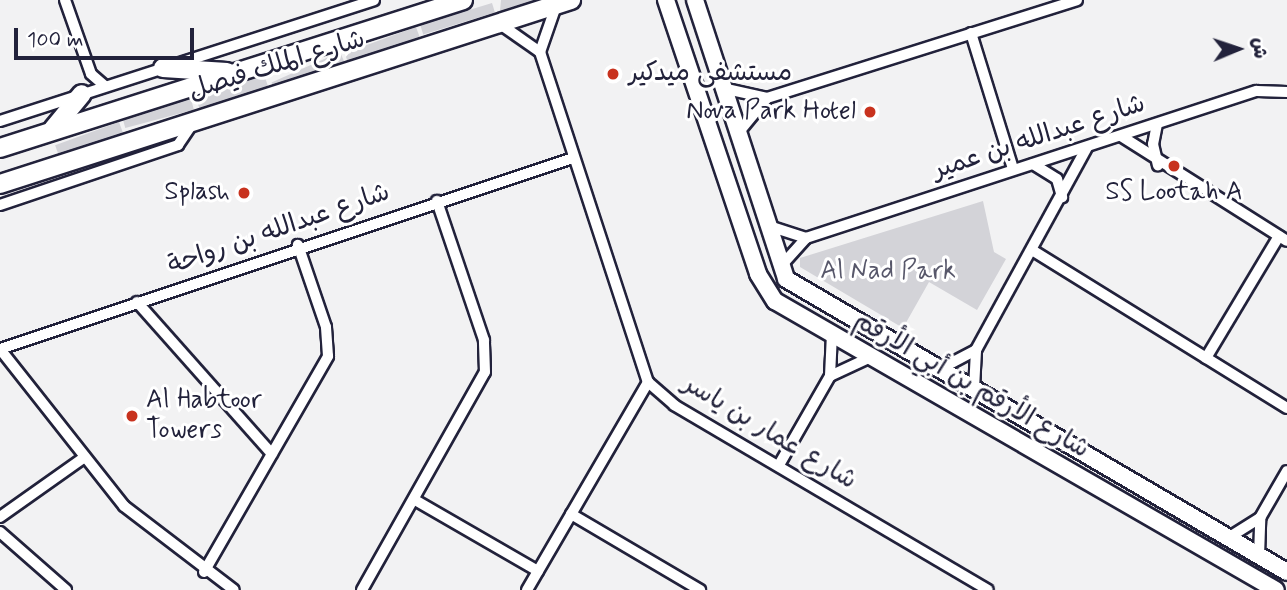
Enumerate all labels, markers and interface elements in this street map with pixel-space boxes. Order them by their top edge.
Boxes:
scale bar [18,14,198,58]
north arrow [1203,14,1273,84]
street label: شارع الملك فيصل [185,24,369,108]
text: 100 m [27,26,83,54]
text: ش [1247,37,1272,59]
place label: مستشفى ميدكير [629,58,792,90]
marker: مستشفى ميدكير [603,64,623,84]
street label: شارع عبدالله بن عمير [929,89,1149,187]
place label: Nova Park Hotel [686,96,856,128]
marker: Nova Park Hotel [862,104,878,120]
marker: SS Lootah A [1166,158,1182,174]
place label: Splash [164,177,230,209]
street label: شارع عبدالله بن رواحة [164,177,394,283]
place label: SS Lootah A [1109,177,1239,209]
marker: Splash [236,185,252,201]
park label: Al Nad Park [822,256,954,288]
street label: شارع الأرقم بن أبي الأرقم [848,306,1094,466]
street label: شارع عمار بن ياسر [676,369,862,497]
place label: Al Habtoor Towers [146,385,264,446]
marker: Al Habtoor Towers [124,408,140,424]

